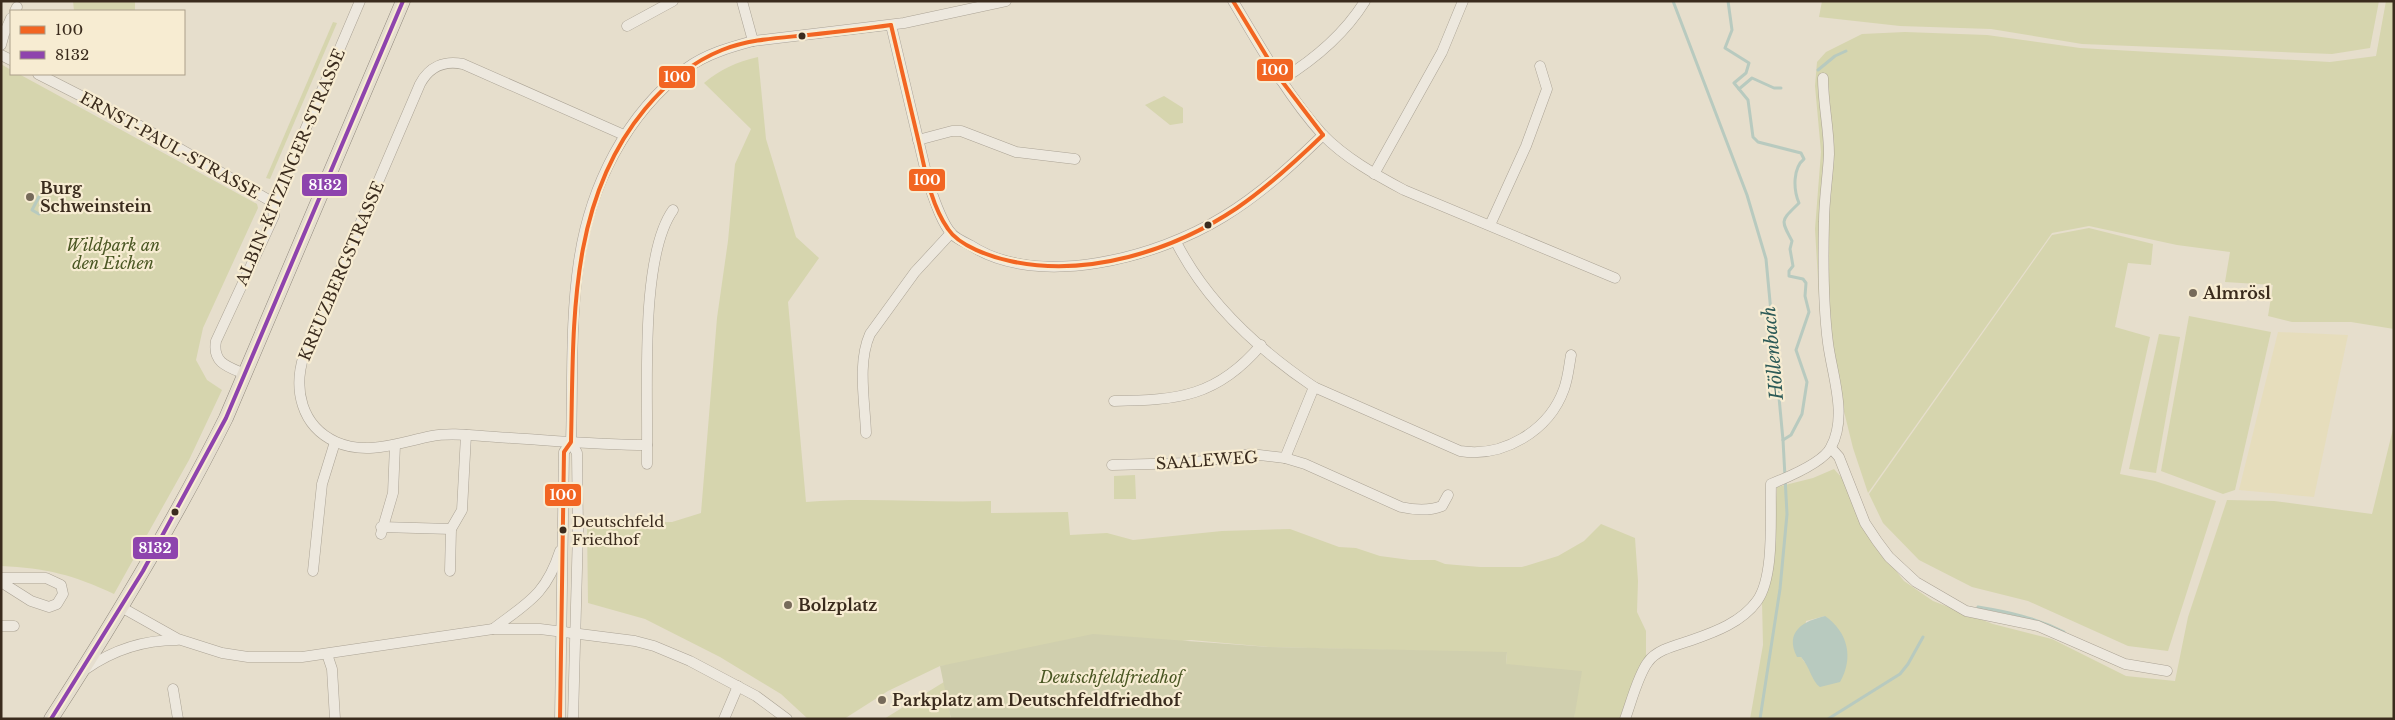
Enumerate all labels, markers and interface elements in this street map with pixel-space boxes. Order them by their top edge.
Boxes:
legend [10,10,185,75]
text: 100 [55,20,83,39]
unlabelled marker [797,31,807,41]
text: 8132 [55,45,89,64]
street label: ALBIN-KITZINGER-STRASSE [231,46,349,289]
line badge: 100 [1256,58,1294,82]
text: 100 [1261,61,1289,79]
line badge: 100 [658,65,696,89]
text: 100 [663,68,691,86]
street label: ERNST-PAUL-STRASSE [77,87,263,203]
line badge: 100 [908,168,946,192]
text: 100 [913,171,941,189]
line badge: 8132 [301,173,348,197]
text: 8132 [308,176,342,194]
place label: Burg Schweinstein [40,178,152,216]
street label: KREUZBERGSTRASSE [294,178,388,364]
marker: Burg Schweinstein [24,191,36,203]
unlabelled marker [1203,220,1213,230]
park label: Wildpark an den Eichen [66,235,160,273]
place label: Almrösl [2202,283,2271,303]
marker: Almrösl [2187,287,2199,299]
water label: Höllenbach [1758,305,1788,402]
street label: SAALEWEG [1155,446,1259,474]
line badge: 100 [544,483,582,507]
text: 100 [549,486,577,504]
unlabelled marker [170,507,180,517]
place label: Deutschfeld Friedhof [572,512,664,549]
marker: Deutschfeld Friedhof [558,525,568,535]
line badge: 8132 [132,536,179,560]
text: 8132 [138,539,172,557]
place label: Bolzplatz [798,595,877,615]
marker: Bolzplatz [782,599,794,611]
park label: Deutschfeldfriedhof [1038,667,1186,687]
place label: Parkplatz am Deutschfeldfriedhof [892,690,1182,710]
marker: Parkplatz am Deutschfeldfriedhof [876,694,888,706]

